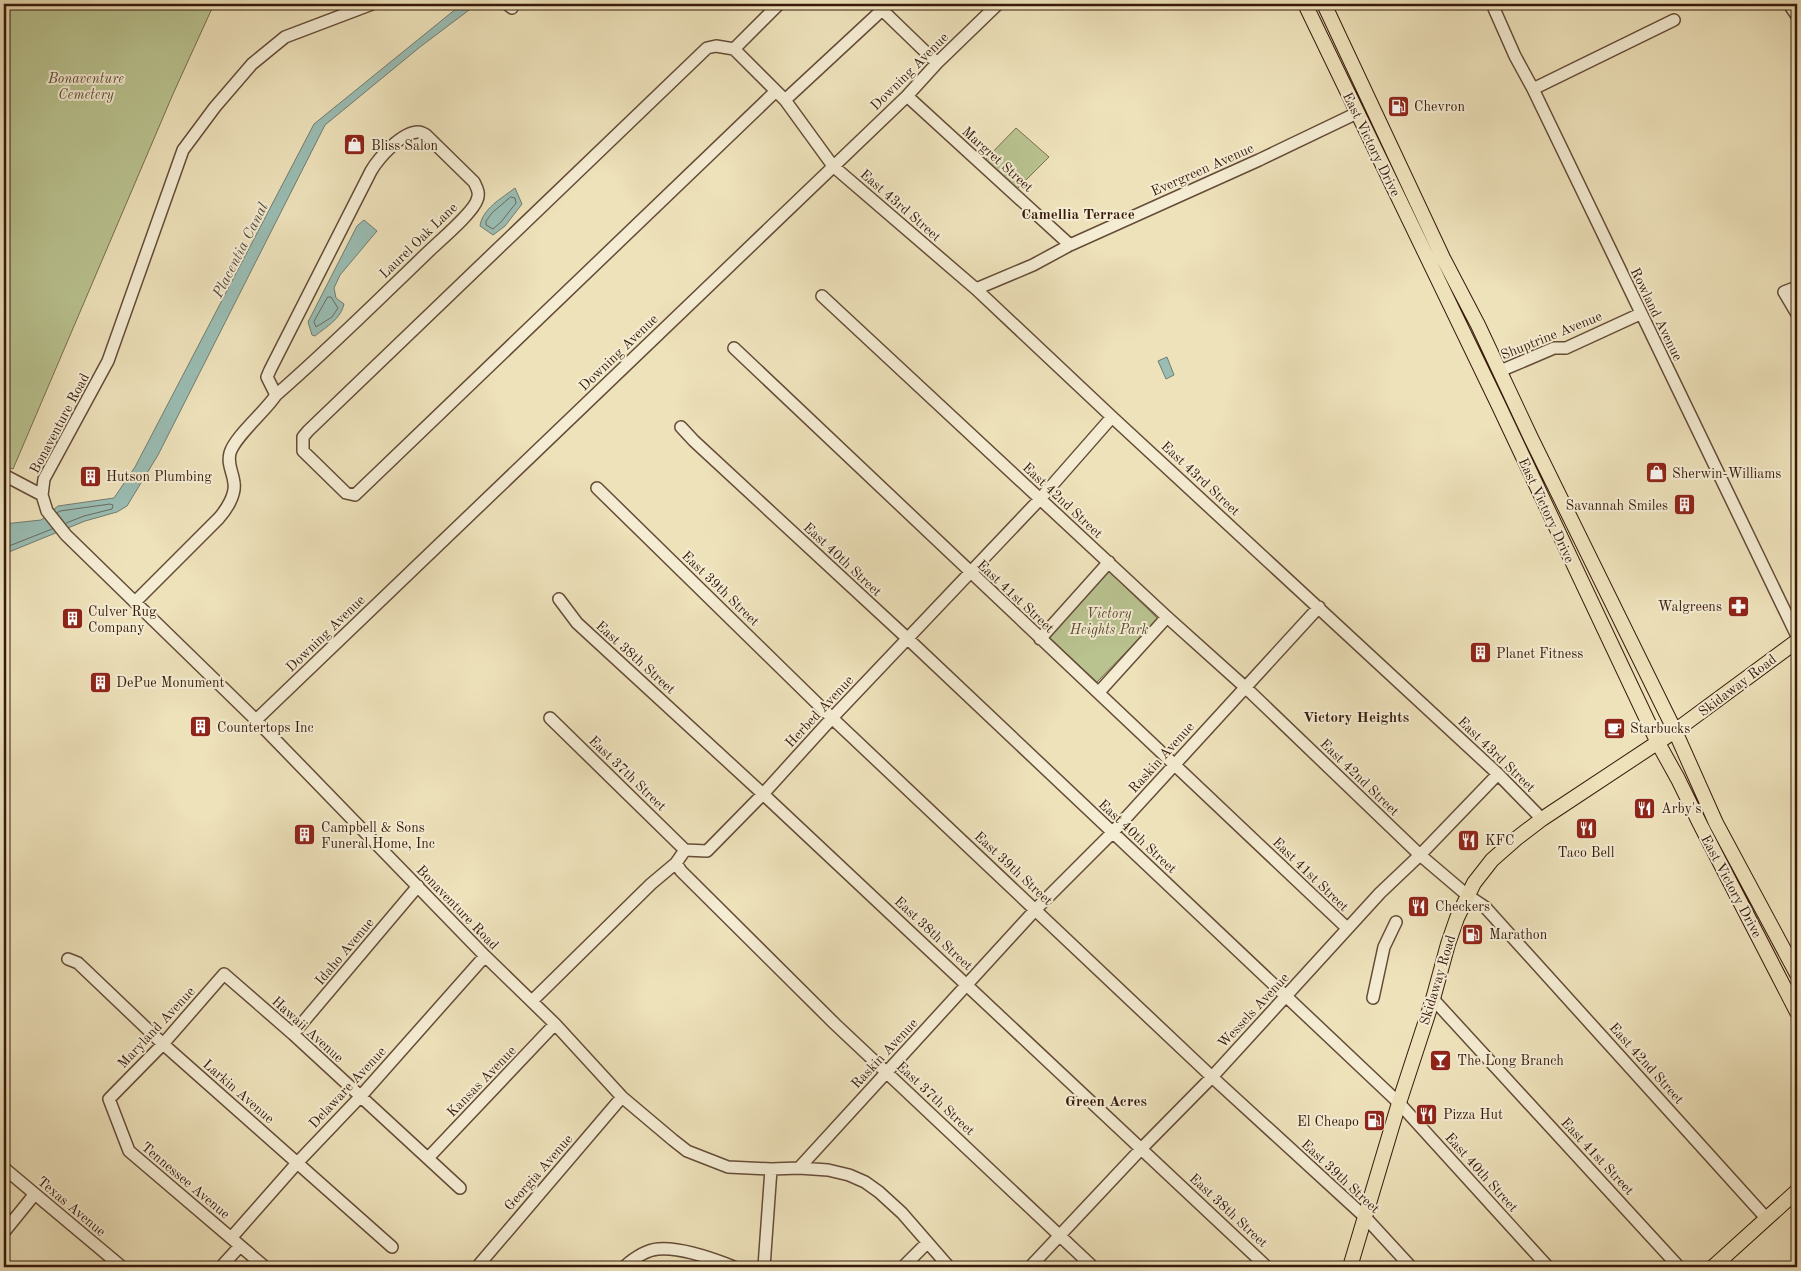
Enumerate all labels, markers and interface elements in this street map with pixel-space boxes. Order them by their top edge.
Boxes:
street label: Downing Avenue [868,30,951,113]
park label: Bonaventure Cemetery [47,72,124,103]
street label: East Victory Drive [1340,90,1402,199]
fuel station icon: Chevron [1386,94,1410,118]
place label: Chevron [1414,100,1466,114]
street label: Margret Street [959,124,1036,195]
shop icon: Bliss Salon [343,133,367,157]
place label: Bliss Salon [371,139,439,153]
street label: Evergreen Avenue [1149,141,1256,199]
street label: East 43rd Street [857,167,943,244]
water label: Placentia Canal [211,200,272,301]
street label: Laurel Oak Lane [377,200,460,281]
district label: Camellia Terrace [1021,208,1135,223]
street label: Rowland Avenue [1628,266,1685,363]
street label: Shuptrine Avenue [1499,309,1604,363]
street label: Downing Avenue [577,312,661,394]
street label: Bonaventure Road [28,371,92,476]
street label: East 43rd Street [1158,439,1242,519]
street label: East Victory Drive [1516,456,1577,565]
street label: East 42nd Street [1020,460,1105,541]
shop icon: Sherwin-Williams [1644,461,1668,485]
building icon: Hutson Plumbing [78,464,102,488]
place label: Sherwin-Williams [1672,467,1781,481]
place label: Hutson Plumbing [106,470,212,484]
building icon: Savannah Smiles [1672,493,1696,517]
place label: Savannah Smiles [1566,499,1668,513]
street label: East 40th Street [801,520,884,599]
street label: East 39th Street [679,549,762,629]
street label: East 41st Street [974,558,1057,636]
street label: Downing Avenue [284,593,368,675]
pharmacy icon: Walgreens [1726,594,1750,618]
place label: Walgreens [1658,600,1722,614]
place label: Culver Rug Company [88,605,157,635]
building icon: Culver Rug Company [60,607,84,631]
park label: Victory Heights Park [1069,607,1148,638]
street label: East 38th Street [593,619,678,697]
building icon: Planet Fitness [1468,641,1492,665]
place label: Planet Fitness [1496,647,1583,661]
street label: Skidaway Road [1696,652,1779,719]
building icon: DePue Monument [88,670,112,694]
street label: Herbed Avenue [783,673,856,750]
place label: DePue Monument [116,676,225,690]
district label: Victory Heights [1303,711,1409,726]
street label: East 43rd Street [1455,714,1538,795]
building icon: Countertops Inc [189,715,213,739]
cafe icon: Starbucks [1602,716,1626,740]
street label: Raskin Avenue [1126,720,1197,796]
place label: Countertops Inc [217,721,314,735]
place label: Starbucks [1630,722,1690,736]
street label: East 37th Street [586,734,669,814]
street label: East 42nd Street [1317,737,1401,819]
restaurant icon: Arby's [1633,796,1657,820]
street label: East 40th Street [1096,797,1179,876]
place label: Arby's [1661,802,1701,816]
restaurant icon: Taco Bell [1574,817,1598,841]
place label: Campbell & Sons Funeral Home, Inc [321,821,435,851]
building icon: Campbell & Sons Funeral Home, Inc [293,823,317,847]
restaurant icon: KFC [1457,828,1481,852]
street label: East 39th Street [972,829,1055,908]
street label: East Victory Drive [1698,833,1764,940]
place label: KFC [1485,834,1514,848]
street label: East 41st Street [1270,835,1351,914]
place label: Taco Bell [1558,846,1615,860]
street label: Bonaventure Road [414,863,501,953]
street label: East 38th Street [892,894,975,973]
restaurant icon: Checkers [1407,894,1431,918]
place label: Checkers [1435,900,1490,914]
street label: Idaho Avenue [313,915,377,988]
fuel station icon: Marathon [1461,922,1485,946]
place label: Marathon [1489,928,1548,942]
street label: Skidaway Road [1418,934,1458,1027]
street label: Wessels Avenue [1216,970,1292,1051]
street label: Maryland Avenue [116,984,198,1071]
street label: Hawaii Avenue [269,994,346,1065]
street label: Raskin Avenue [849,1016,921,1091]
street label: East 42nd Street [1606,1020,1686,1107]
street label: Delaware Avenue [307,1044,389,1131]
street label: Kansas Avenue [445,1044,519,1120]
bar icon: The Long Branch [1429,1048,1453,1072]
place label: The Long Branch [1457,1054,1564,1068]
street label: Larkin Avenue [200,1057,277,1126]
street label: East 37th Street [894,1059,977,1138]
district label: Green Acres [1065,1095,1147,1110]
restaurant icon: Pizza Hut [1415,1102,1439,1126]
place label: Pizza Hut [1443,1108,1503,1122]
fuel station icon: El Cheapo [1363,1109,1387,1133]
place label: El Cheapo [1297,1115,1359,1129]
street label: East 41st Street [1558,1115,1636,1198]
street label: East 40th Street [1442,1130,1520,1215]
street label: Georgia Avenue [502,1132,575,1213]
street label: East 39th Street [1299,1137,1382,1216]
street label: Tennessee Avenue [139,1140,232,1222]
street label: East 38th Street [1187,1171,1270,1250]
street label: Texas Avenue [35,1174,108,1239]

